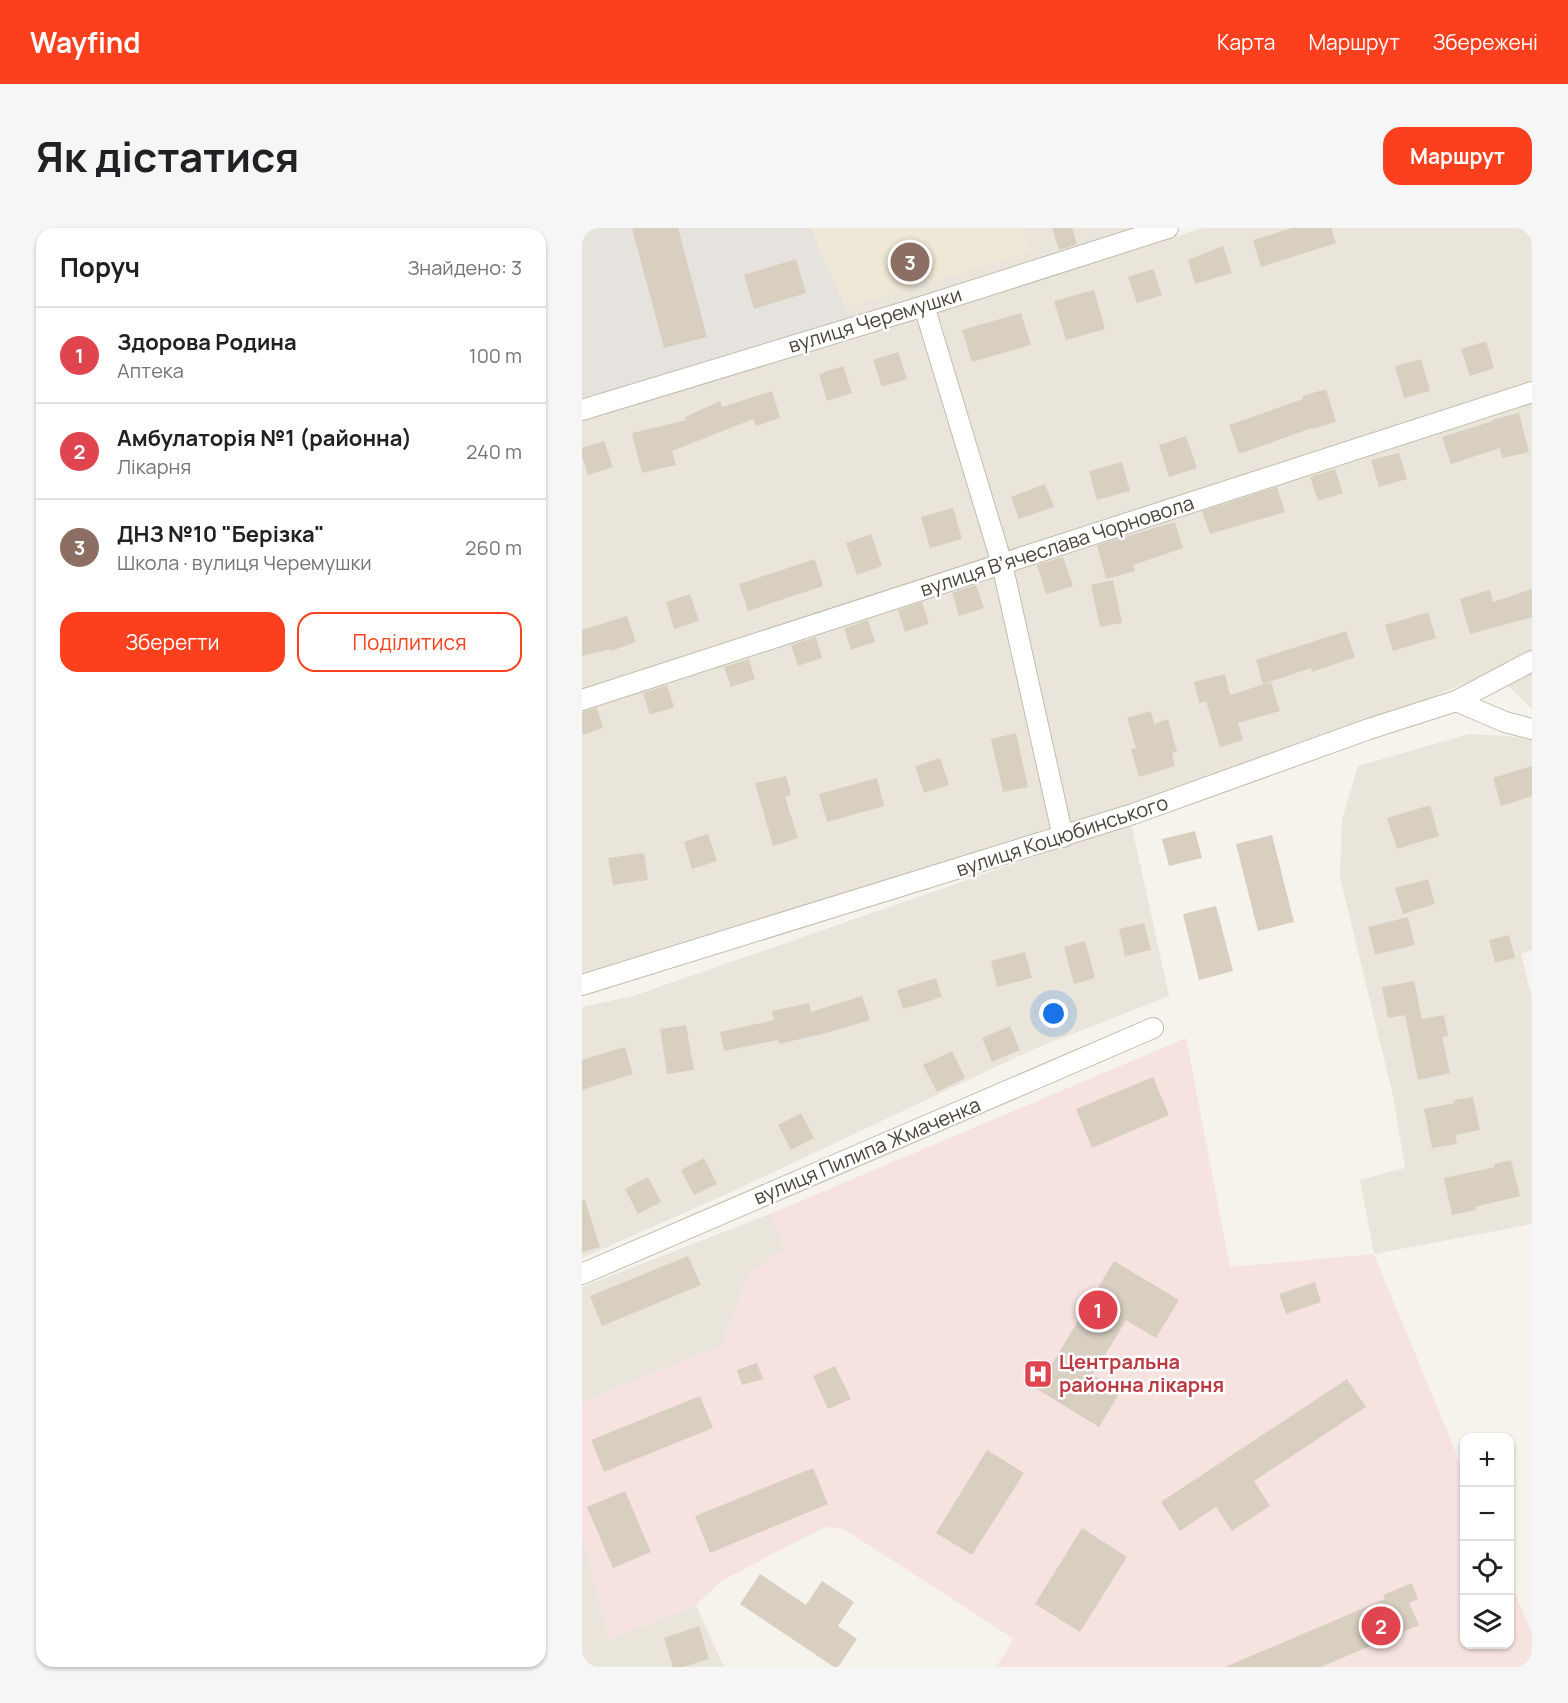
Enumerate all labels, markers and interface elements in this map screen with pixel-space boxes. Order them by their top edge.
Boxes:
text: Wayfind [30,23,140,61]
text: Карта [1217,28,1275,56]
text: Маршрут [1308,28,1400,56]
text: Збережені [1433,28,1538,56]
text: Як дістатися [36,127,299,185]
button: Маршрут [1383,127,1532,185]
pin: 3 [890,240,930,285]
text: Поруч [60,249,140,285]
text: Знайдено: 3 [407,254,522,281]
street label: вулиця Черемушки [785,280,965,359]
text: Здорова Родина [117,327,297,357]
text: 1 [75,342,84,369]
text: 100 m [469,342,522,369]
text: Аптека [117,357,184,384]
text: Амбулаторія №1 (районна) [117,423,412,453]
text: 2 [74,438,85,465]
text: 240 m [466,438,522,465]
text: Лікарня [117,453,191,480]
street label: вулиця Вʼячеслава Чорновола [917,488,1197,603]
text: ДНЗ №10 "Берізка" [117,519,325,549]
text: 3 [74,534,85,561]
text: 260 m [465,534,522,561]
text: Школа · вулиця Черемушки [117,549,372,576]
button: Зберегти [60,612,285,672]
button: Поділитися [297,612,522,672]
street label: вулиця Коцюбинського [952,788,1171,883]
your location [1039,999,1068,1028]
street label: вулиця Пилипа Жмаченка [749,1090,984,1211]
pin: 1 [1078,1288,1118,1332]
place label: Центральна районна лікарня [1059,1348,1224,1398]
hospital icon: Центральна районна лікарня [1022,1358,1054,1390]
map controls [1460,1433,1514,1649]
button: + [1460,1433,1514,1487]
button: − [1460,1487,1514,1541]
button: locate [1460,1541,1514,1595]
button: layers [1460,1595,1514,1649]
pin: 2 [1362,1604,1400,1648]

